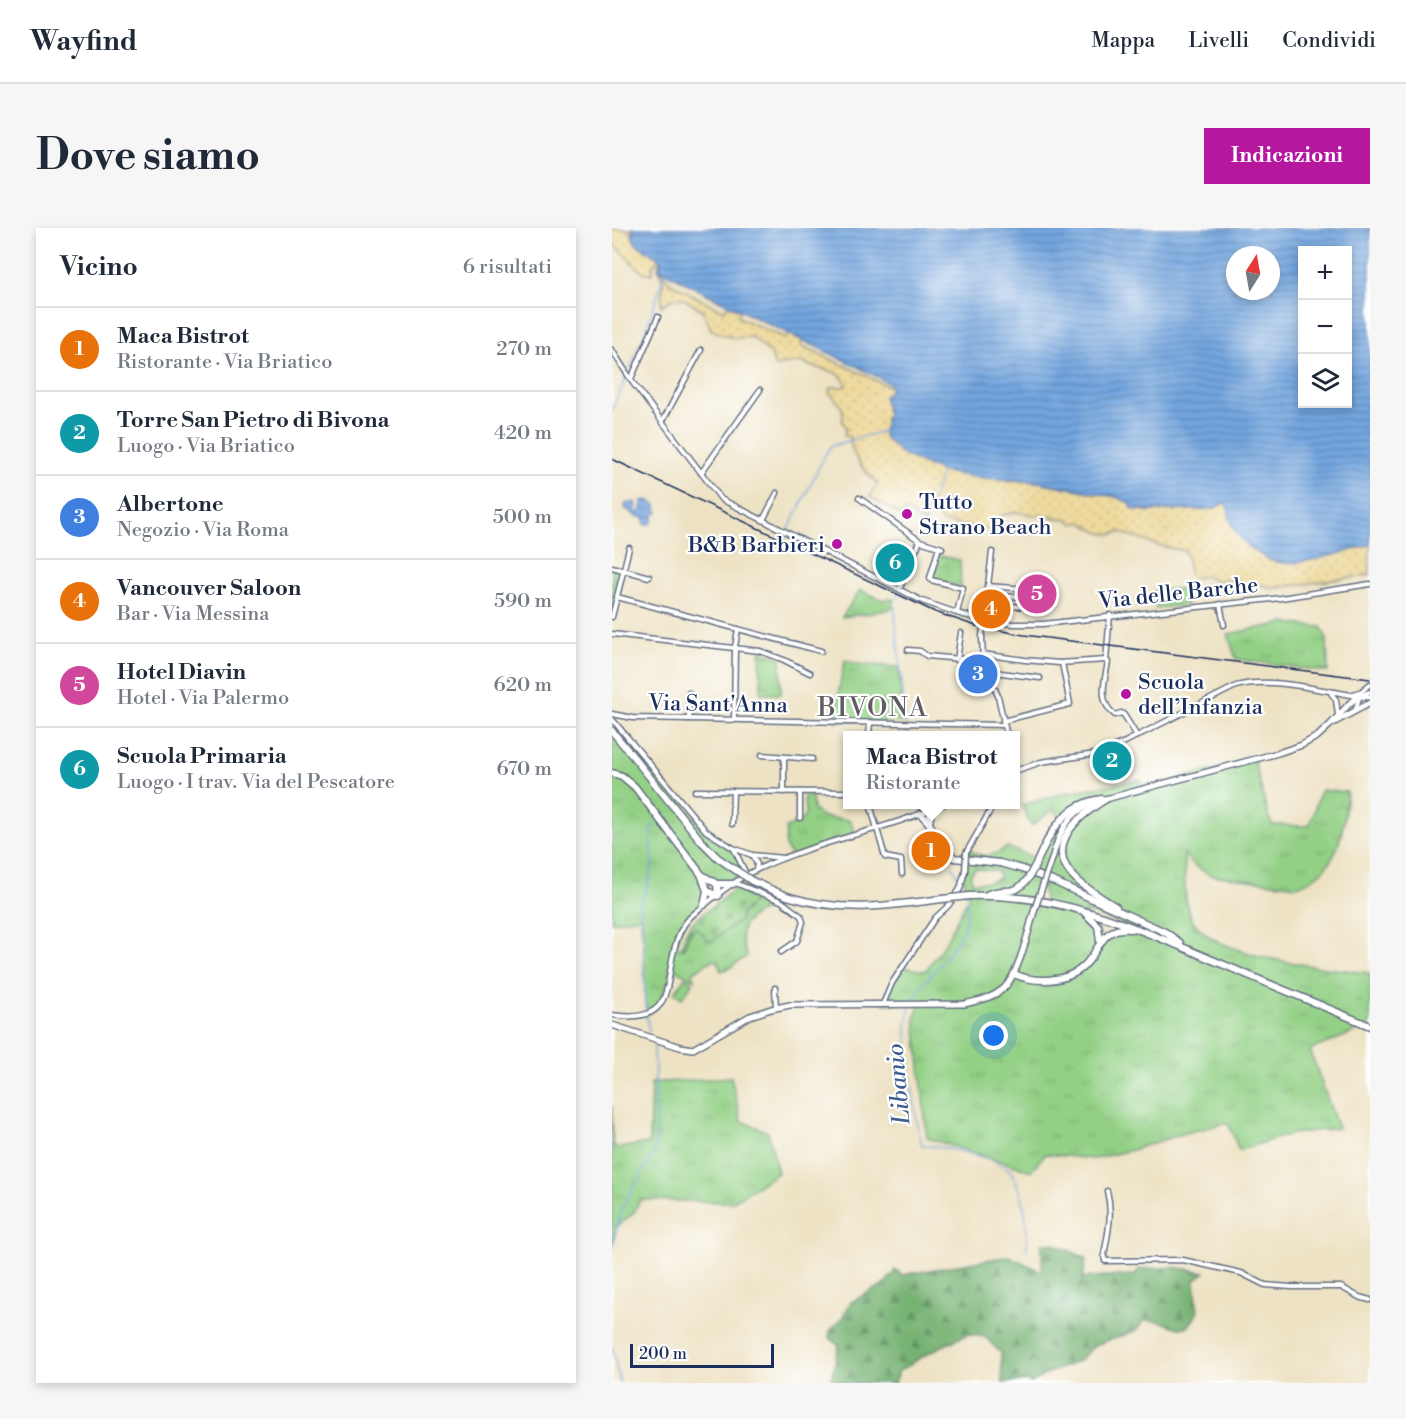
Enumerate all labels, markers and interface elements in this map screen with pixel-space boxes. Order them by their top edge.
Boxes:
text: Wayfind [30,24,138,59]
text: Mappa [1091,28,1155,54]
text: Livelli [1188,28,1249,54]
text: Condividi [1282,28,1376,54]
button: Indicazioni [1204,128,1370,184]
text: Dove siamo [36,130,260,183]
north arrow [1226,246,1280,300]
map controls [1298,246,1352,408]
button: + [1298,246,1352,300]
text: Vicino [60,251,138,283]
text: 6 risultati [463,255,552,280]
button: − [1298,300,1352,354]
text: Maca Bistrot [117,323,249,350]
text: 1 [75,337,84,362]
text: 270 m [496,337,552,362]
text: Ristorante · Via Briatico [117,350,332,375]
button: layers [1298,354,1352,408]
text: Torre San Pietro di Bivona [117,407,389,434]
text: 2 [73,421,86,446]
text: 420 m [494,421,552,446]
text: Luogo · Via Briatico [117,434,295,459]
place label: Tutto Strano Beach [919,489,1052,541]
text: Albertone [117,491,224,518]
text: 3 [73,505,86,530]
text: 500 m [493,505,552,530]
marker: Tutto Strano Beach [900,507,914,521]
text: Negozio · Via Roma [117,518,289,543]
place label: B&B Barbieri [687,532,825,559]
marker: B&B Barbieri [830,537,844,551]
pin: 6 [876,540,914,586]
pin: 5 [1018,572,1056,616]
street label: Via delle Barche [1096,572,1259,615]
text: Vancouver Saloon [117,575,301,602]
pin: 4 [972,586,1010,632]
text: 4 [73,589,86,614]
text: 590 m [494,589,552,614]
text: Bar · Via Messina [117,602,269,627]
pin: 3 [958,652,998,696]
text: Hotel Diavin [117,659,246,686]
place label: Scuola dell’Infanzia [1138,669,1264,721]
text: 5 [73,673,86,698]
text: 620 m [494,673,552,698]
text: Hotel · Via Palermo [117,686,289,711]
marker: Scuola dell’Infanzia [1119,687,1133,701]
street label: Via Sant'Anna [647,690,789,719]
district label: BIVONA [817,692,928,724]
popup [843,731,1020,809]
pin: 2 [1092,738,1132,784]
text: Scuola Primaria [117,743,287,770]
text: Maca Bistrot [866,744,997,771]
text: 6 [73,757,86,782]
text: 670 m [496,757,552,782]
text: Luogo · I trav. Via del Pescatore [117,770,395,795]
text: Ristorante [866,771,961,796]
pin: 1 [912,828,950,874]
your location [979,1021,1008,1050]
water label: Libanio [881,1042,918,1127]
scale bar [630,1341,774,1368]
text: 200 m [639,1344,687,1364]

